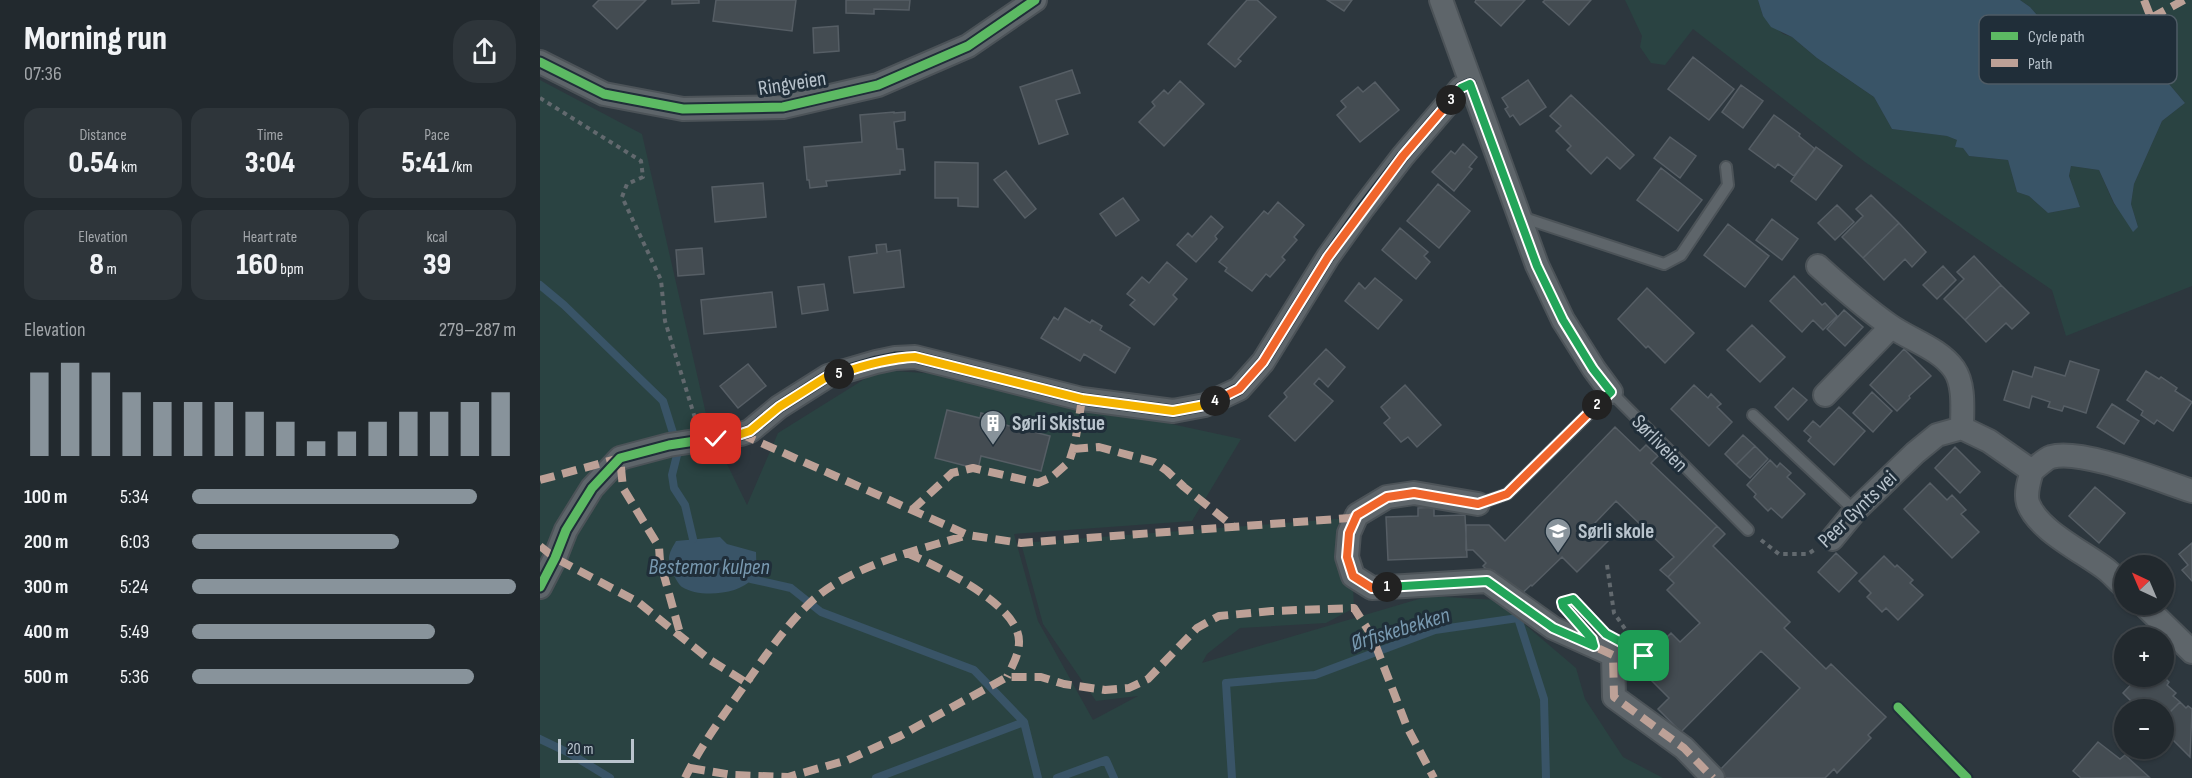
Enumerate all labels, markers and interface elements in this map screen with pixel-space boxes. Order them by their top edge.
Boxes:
legend [1979,15,2177,84]
text: Morning run [24,19,167,59]
button: share [453,20,516,83]
text: Cycle path [2028,28,2085,47]
text: Path [2028,55,2052,74]
text: 07:36 [24,62,62,86]
street label: Ringveien [756,66,828,101]
pin: 3 [1436,85,1466,115]
text: 3 [1447,90,1455,109]
text: Distance [79,126,127,145]
text: Time [257,126,283,145]
text: Pace [424,126,450,145]
text: 0.54 [69,145,118,181]
text: 3:04 [245,145,295,181]
text: 5:41 [401,145,449,181]
text: km [118,158,137,177]
text: /km [449,158,473,177]
text: Elevation [78,228,128,247]
text: Heart rate [243,228,297,247]
text: kcal [426,228,448,247]
text: 8 [89,247,104,283]
text: 160 [236,247,278,283]
text: 39 [423,247,451,283]
text: m [104,260,117,279]
text: bpm [278,260,304,279]
text: Elevation [24,318,86,342]
text: 279–287 m [439,318,516,342]
pin: 5 [824,359,854,389]
text: 5 [835,364,843,383]
pin: 4 [1200,386,1230,416]
pin: 2 [1582,390,1612,420]
text: 4 [1211,391,1219,410]
text: 2 [1593,395,1601,414]
building icon: Sørli Skistue [978,408,1008,446]
street label: Sørliveien [1626,410,1693,477]
place label: Sørli Skistue [1012,411,1105,436]
pin [690,413,741,464]
icon: check [699,422,732,455]
street label: Peer Gynts vei [1813,466,1902,553]
text: 100 m [24,485,67,509]
text: 5:34 [120,485,149,509]
school or university icon: Sørli skole [1543,516,1573,554]
place label: Sørli skole [1578,519,1654,544]
text: 200 m [24,530,68,554]
text: 6:03 [120,530,150,554]
water label: Bestemor kulpen [648,554,770,581]
north arrow [2114,555,2174,615]
map controls [2114,555,2174,759]
pin: 1 [1372,572,1402,602]
text: 300 m [24,575,68,599]
text: 5:24 [120,575,148,599]
text: 1 [1384,577,1390,596]
water label: Ørfiskebekken [1348,602,1453,657]
text: 400 m [24,620,69,644]
text: 5:49 [120,620,149,644]
button: + [2114,627,2174,687]
pin [1618,630,1669,681]
icon: arrive [1627,639,1660,672]
text: 500 m [24,665,68,689]
text: 5:36 [120,665,149,689]
button: − [2114,699,2174,759]
scale bar [558,736,634,764]
text: 20 m [567,740,594,759]

